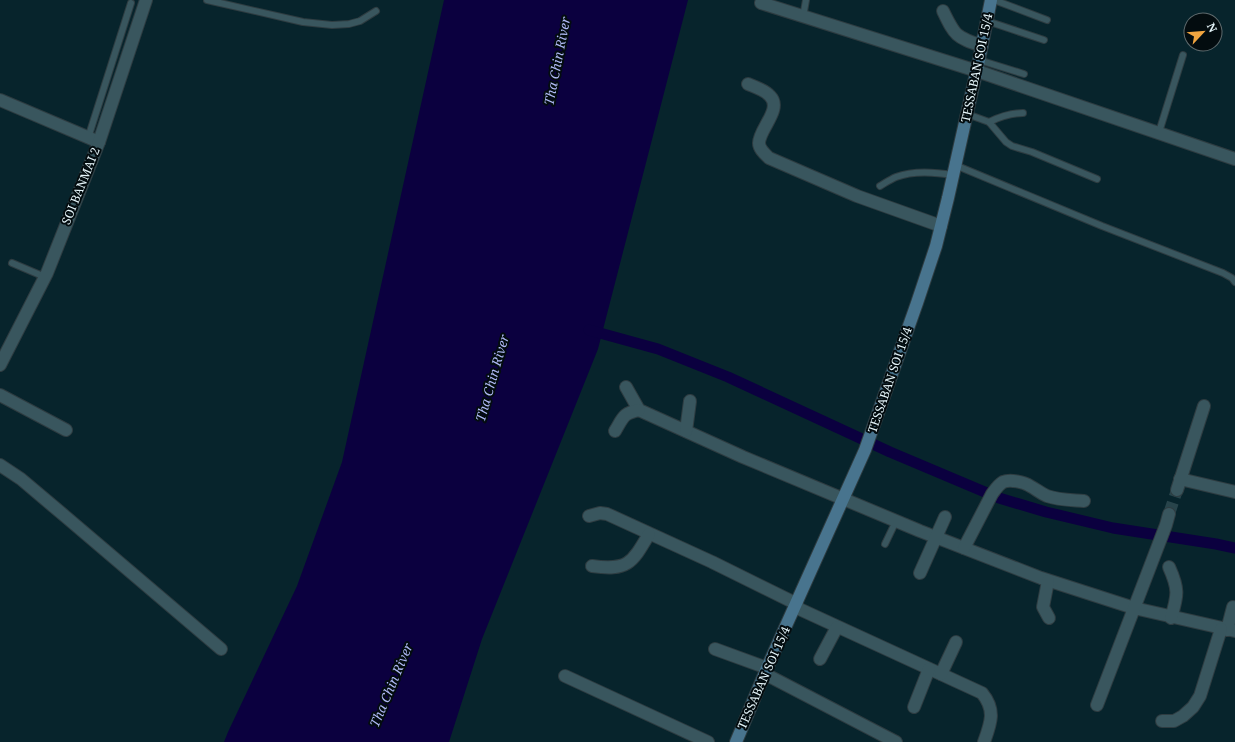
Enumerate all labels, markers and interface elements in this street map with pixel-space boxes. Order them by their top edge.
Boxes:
street label: TESSABAN SOI 15/4 [957,12,996,124]
north arrow [1183,12,1223,52]
water label: Tha Chin River [540,14,575,107]
text: N [1204,20,1221,35]
street label: SOI BANMAI 2 [57,145,104,227]
street label: TESSABAN SOI 15/4 [863,324,916,435]
water label: Tha Chin River [471,331,513,424]
street label: TESSABAN SOI 15/4 [733,623,794,732]
water label: Tha Chin River [365,639,417,730]

